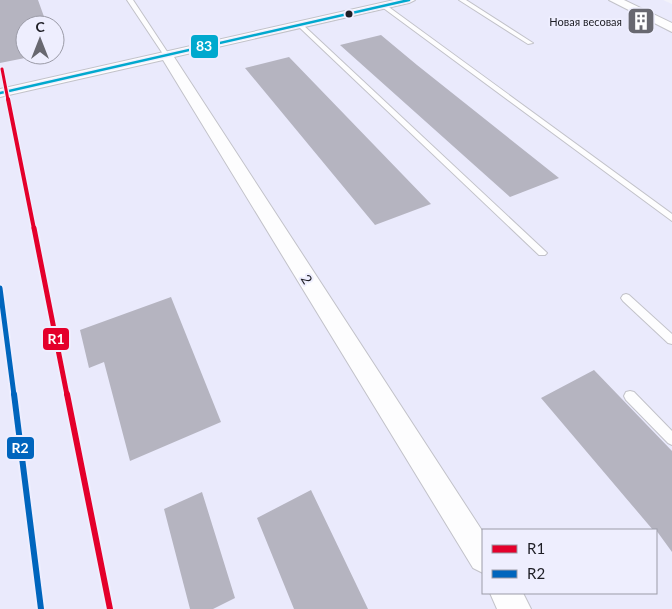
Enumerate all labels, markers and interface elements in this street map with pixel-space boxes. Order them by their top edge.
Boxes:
building icon: Новая весовая [626,6,656,36]
unlabelled marker [344,9,354,19]
north arrow [15,15,65,65]
place label: Новая весовая [549,15,622,28]
text: С [35,18,45,35]
line badge: 83 [190,34,219,59]
text: 83 [196,37,212,54]
street label: 2 [298,271,316,287]
line badge: R1 [42,327,70,351]
text: R1 [47,330,65,347]
line badge: R2 [6,436,35,460]
text: R2 [11,439,29,456]
legend [482,529,657,594]
text: R1 [527,539,545,557]
text: R2 [527,564,545,582]

